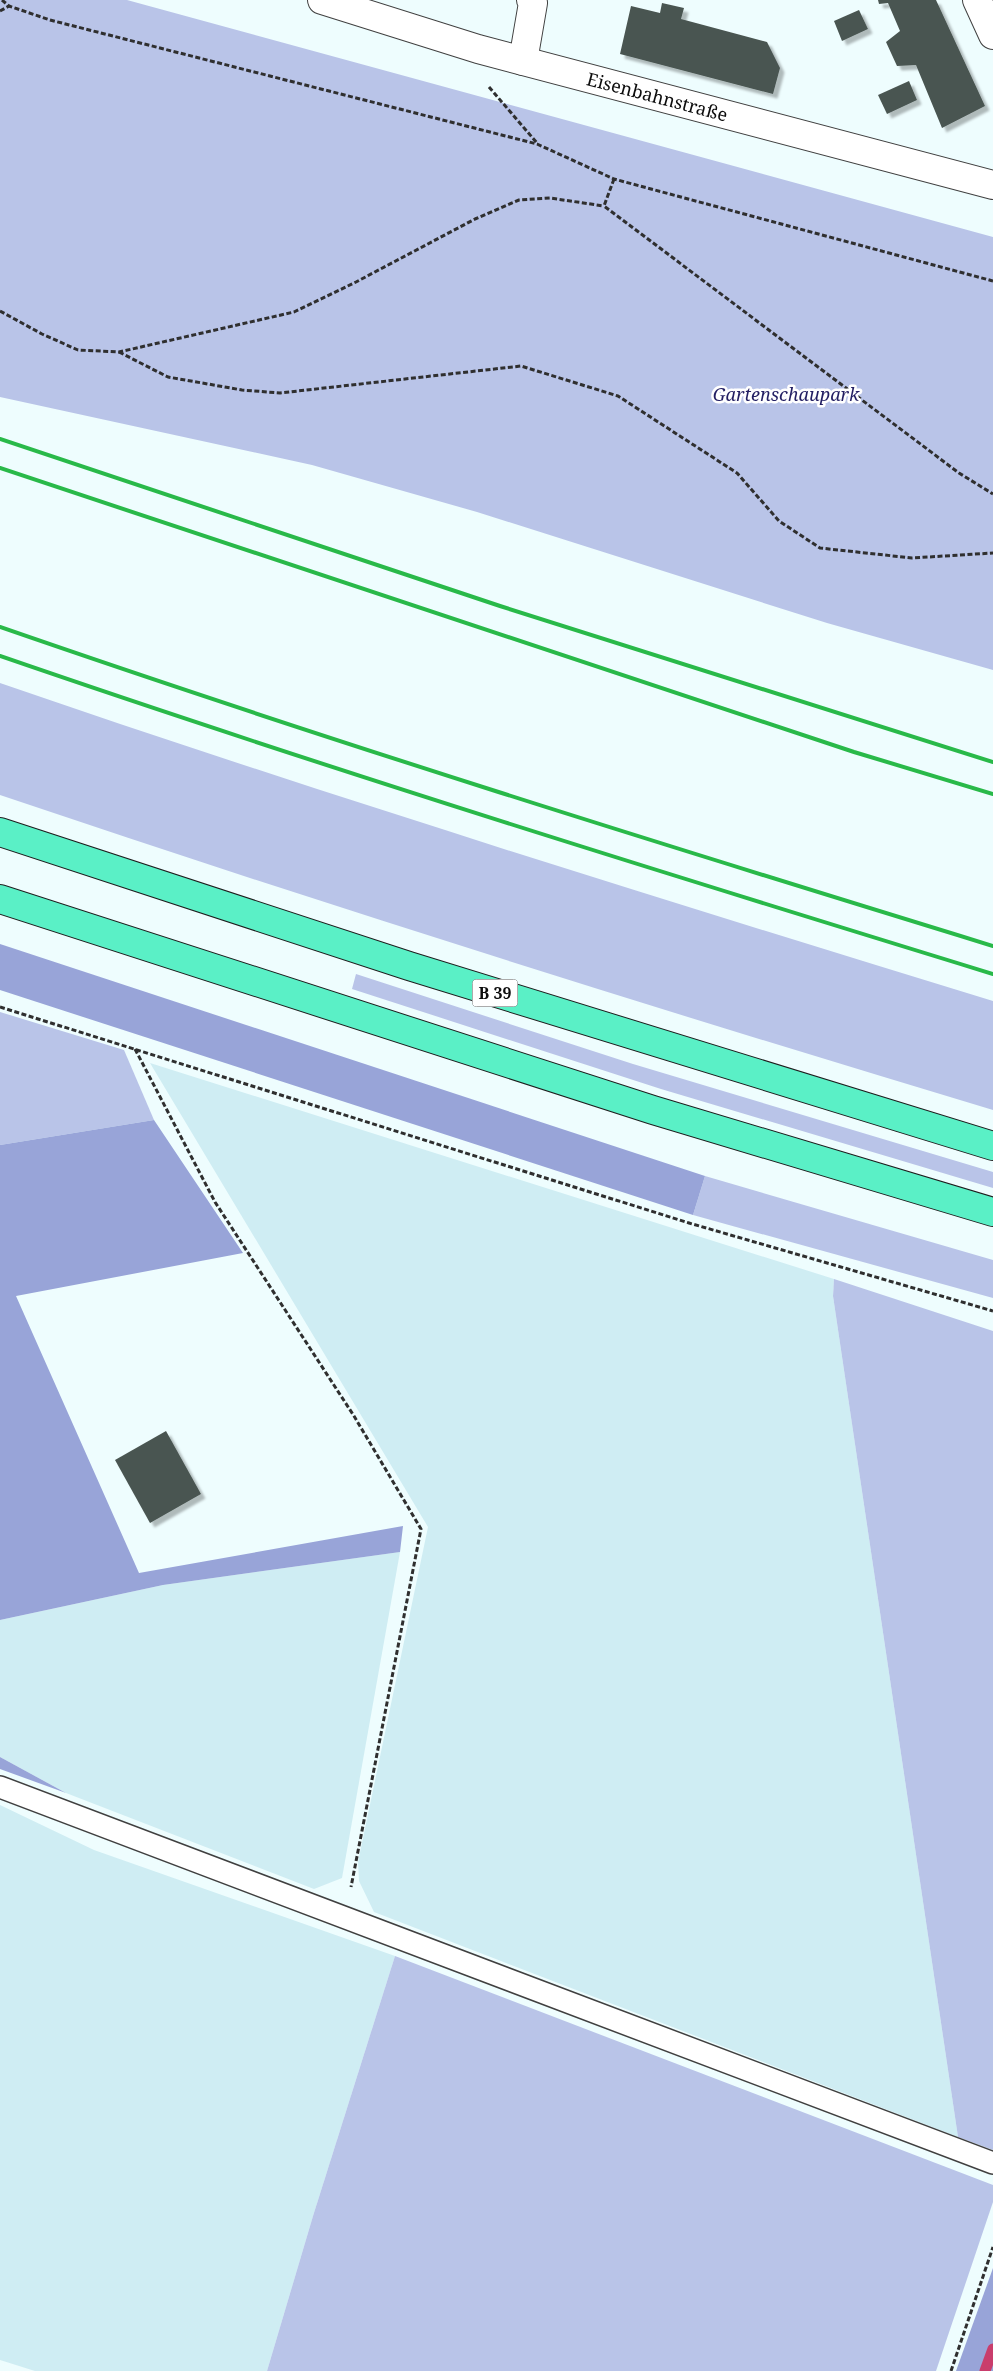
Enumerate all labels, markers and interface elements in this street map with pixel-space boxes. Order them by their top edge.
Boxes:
street label: Eisenbahnstraße [584,66,730,126]
park label: Gartenschaupark [713,382,860,406]
road number: B 39 [472,980,518,1006]

